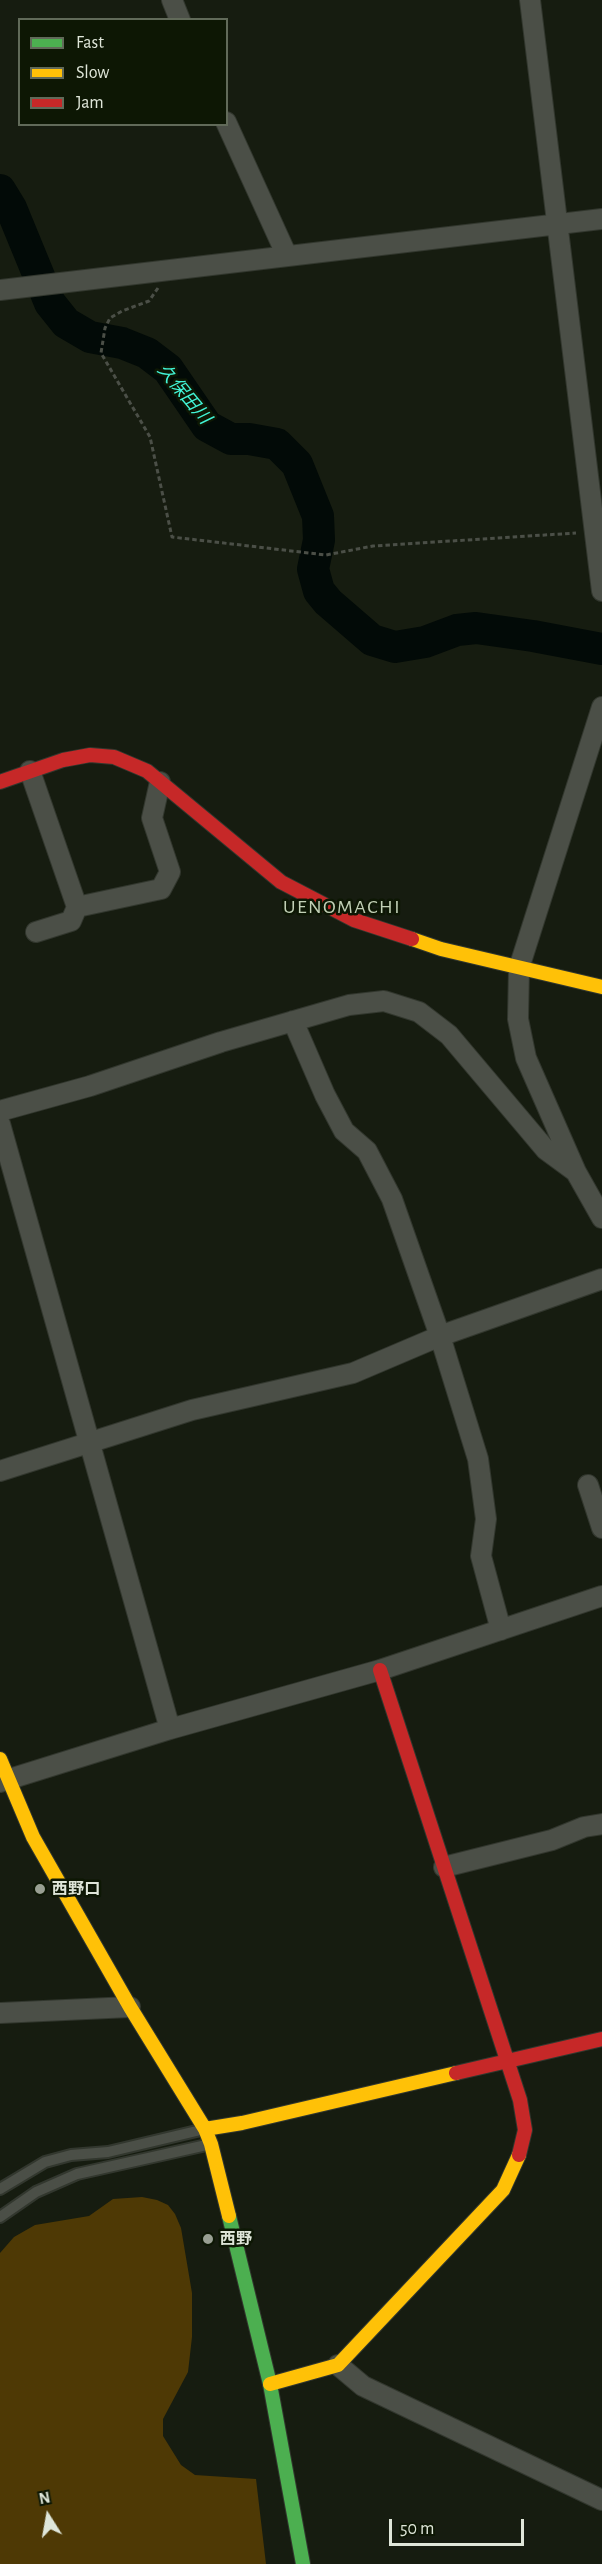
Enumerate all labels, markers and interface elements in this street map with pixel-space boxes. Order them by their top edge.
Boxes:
legend [18,18,228,126]
text: Fast [76,34,104,52]
text: Slow [76,64,109,82]
text: Jam [76,94,104,112]
water label: 久保田川 [153,359,215,429]
district label: UENOMACHI [283,895,401,919]
place label: 西野口 [52,1879,100,1899]
marker: 西野口 [33,1882,47,1896]
place label: 西野 [220,2229,252,2249]
marker: 西野 [201,2232,215,2246]
north arrow [18,2486,78,2546]
text: N [38,2489,52,2507]
scale bar [392,2507,527,2545]
text: 50 m [400,2520,434,2538]

